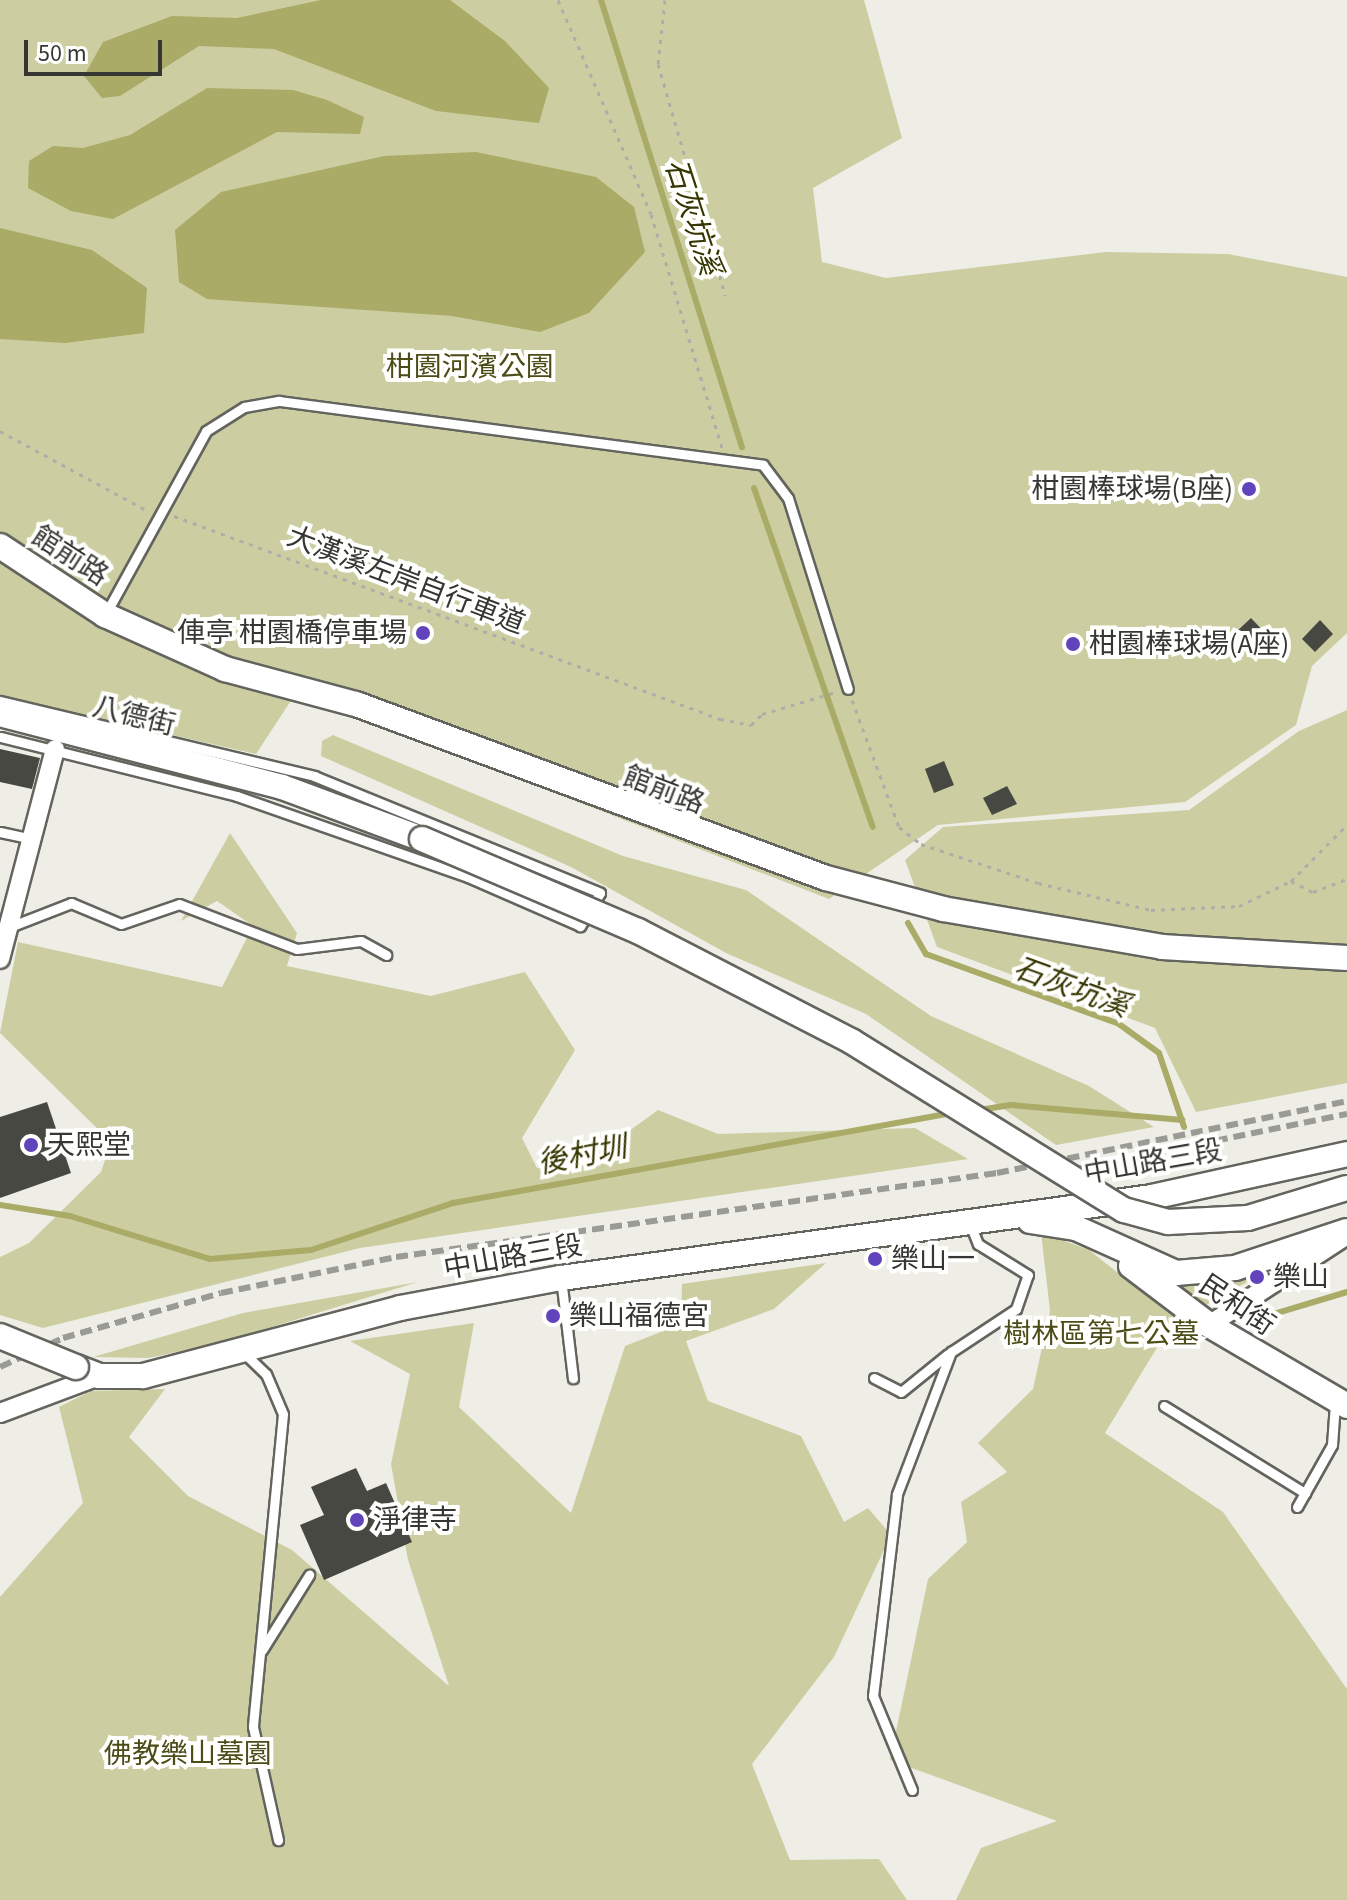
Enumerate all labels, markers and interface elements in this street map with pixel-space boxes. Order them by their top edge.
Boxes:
scale bar [28,24,166,74]
text: 50 m [38,36,87,71]
water label: 石灰坑溪 [656,154,728,280]
park label: 柑園河濱公園 [386,350,554,384]
place label: 柑園棒球場(B座) [1032,472,1233,506]
marker: 柑園棒球場(B座) [1240,480,1258,498]
street label: 館前路 [26,519,114,593]
street label: 大漢溪左岸自行車道 [282,519,530,641]
place label: 俥亭 柑園橋停車場 [177,616,407,650]
marker: 俥亭 柑園橋停車場 [414,624,432,642]
place label: 柑園棒球場(A座) [1089,627,1289,661]
marker: 柑園棒球場(A座) [1064,635,1082,653]
street label: 八德街 [89,690,179,742]
street label: 館前路 [619,759,709,821]
water label: 石灰坑溪 [1008,951,1134,1025]
place label: 天熙堂 [47,1128,131,1162]
water label: 後村圳 [534,1130,630,1182]
street label: 中山路三段 [1081,1133,1225,1191]
marker: 天熙堂 [22,1136,40,1154]
street label: 中山路三段 [441,1228,585,1286]
place label: 樂山一 [891,1242,975,1276]
marker: 樂山一 [866,1250,884,1268]
place label: 樂山 [1273,1260,1329,1294]
street label: 民和街 [1193,1268,1281,1342]
marker: 樂山 [1248,1268,1266,1286]
place label: 樂山福德宮 [569,1299,709,1333]
marker: 樂山福德宮 [544,1307,562,1325]
park label: 樹林區第七公墓 [1003,1317,1199,1351]
place label: 淨律寺 [373,1503,457,1537]
marker: 淨律寺 [348,1511,366,1529]
park label: 佛教樂山墓園 [104,1737,272,1771]

